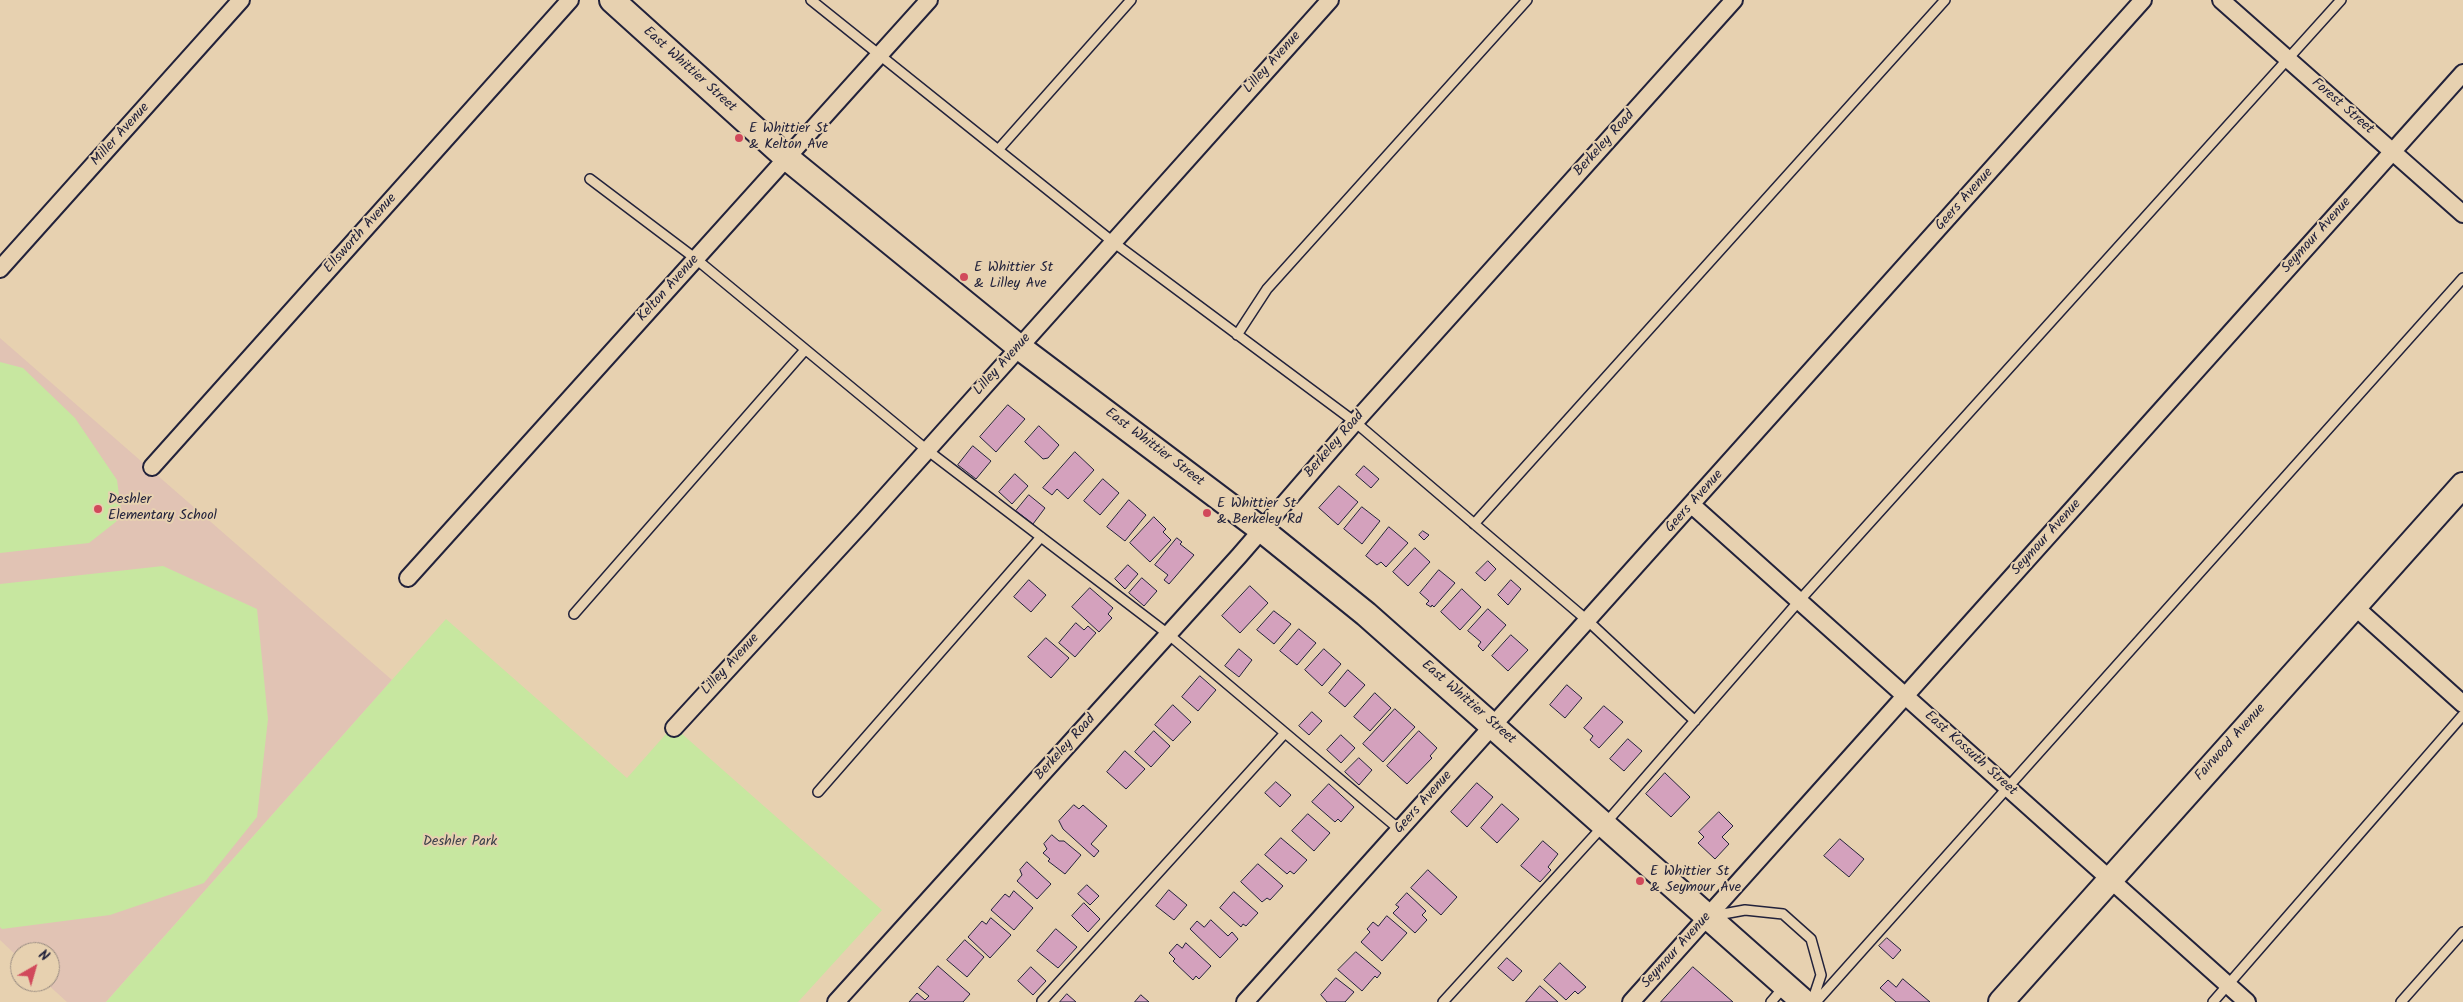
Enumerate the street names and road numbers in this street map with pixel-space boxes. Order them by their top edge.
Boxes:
street label: East Whittier Street [639,24,739,116]
street label: Lilley Avenue [1241,29,1305,97]
street label: Forest Street [2307,75,2377,139]
street label: Miller Avenue [88,100,154,170]
street label: Berkeley Road [1571,108,1639,180]
street label: Geers Avenue [1932,165,1998,235]
street label: Ellsworth Avenue [321,191,401,277]
street label: Seymour Avenue [2279,195,2355,277]
street label: Kelton Avenue [635,252,703,326]
street label: Lilley Avenue [971,331,1035,399]
street label: East Whittier Street [1101,405,1207,491]
street label: Berkeley Road [1302,408,1368,482]
street label: Geers Avenue [1662,467,1728,537]
street label: Seymour Avenue [2009,497,2085,579]
street label: Lilley Avenue [698,631,764,699]
street label: East Whittier Street [1417,657,1519,749]
street label: Fairwood Avenue [2192,701,2270,785]
street label: East Kossuth Street [1920,708,2020,800]
street label: Berkeley Road [1032,712,1100,784]
street label: Geers Avenue [1391,768,1457,838]
street label: Seymour Avenue [1639,910,1715,992]

